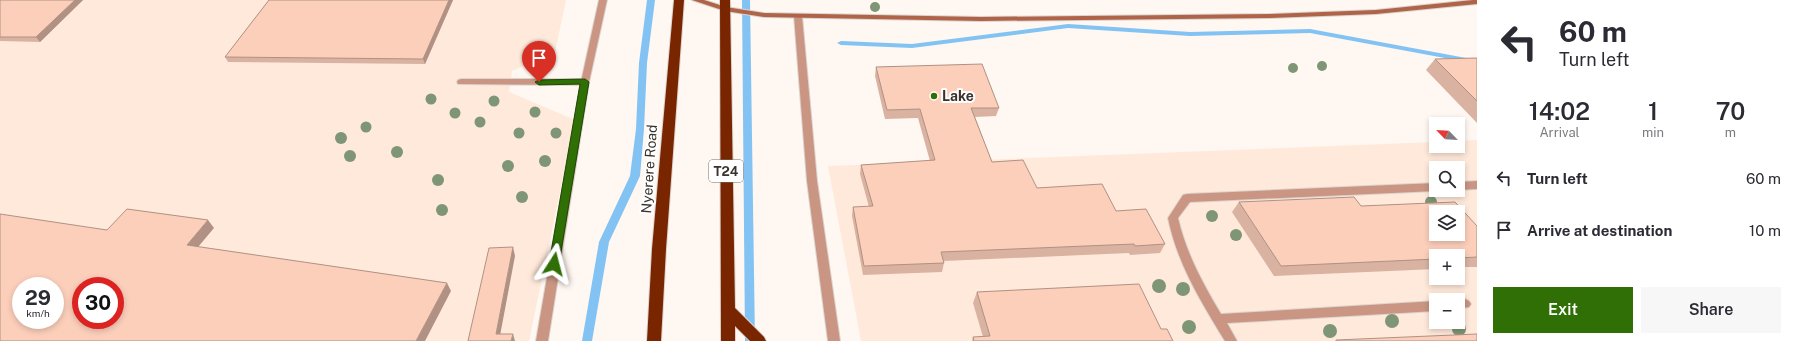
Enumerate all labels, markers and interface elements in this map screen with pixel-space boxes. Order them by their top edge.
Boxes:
text: 60 m [1559,15,1627,48]
icon: left [1493,16,1545,68]
pin [522,41,556,82]
icon: arrive [528,47,550,69]
text: Turn left [1559,49,1629,70]
place label: Lake [942,88,974,104]
marker: Lake [929,91,939,101]
text: 14:02 [1529,97,1590,125]
text: 1 [1648,97,1658,125]
text: 70 [1716,97,1745,125]
north arrow [1429,117,1465,153]
map controls [1429,117,1465,329]
street label: Nyerere Road [638,124,660,214]
text: Arrival [1539,125,1580,140]
text: min [1642,125,1664,140]
text: m [1725,125,1736,140]
road number: T24 [709,160,743,182]
button: search [1429,161,1465,197]
icon: left [1493,167,1515,189]
text: Turn left [1527,170,1588,187]
text: 60 m [1746,170,1781,187]
button: layers [1429,205,1465,241]
icon: arrive [1493,219,1515,241]
text: Arrive at destination [1527,222,1672,239]
text: 10 m [1749,222,1781,239]
position arrow [533,243,575,285]
button: + [1429,249,1465,285]
speed limit sign: 30 [72,277,124,329]
text: 29 [25,286,51,310]
button: Exit [1493,287,1633,333]
button: Share [1641,287,1781,333]
button: − [1429,293,1465,329]
text: km/h [26,307,50,319]

